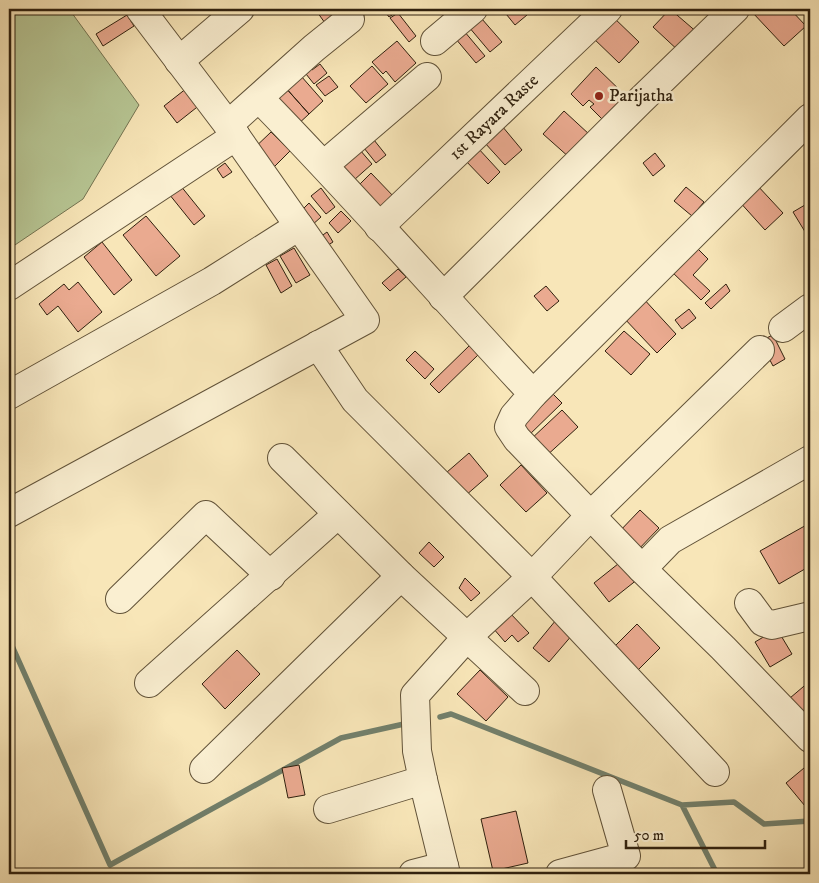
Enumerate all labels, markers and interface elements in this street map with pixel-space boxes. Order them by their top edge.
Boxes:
street label: 1st Rayara Raste [445,70,543,165]
place label: Parijatha [609,85,674,107]
marker: Parijatha [593,90,605,102]
scale bar [626,818,765,850]
text: 50 m [634,826,664,845]

